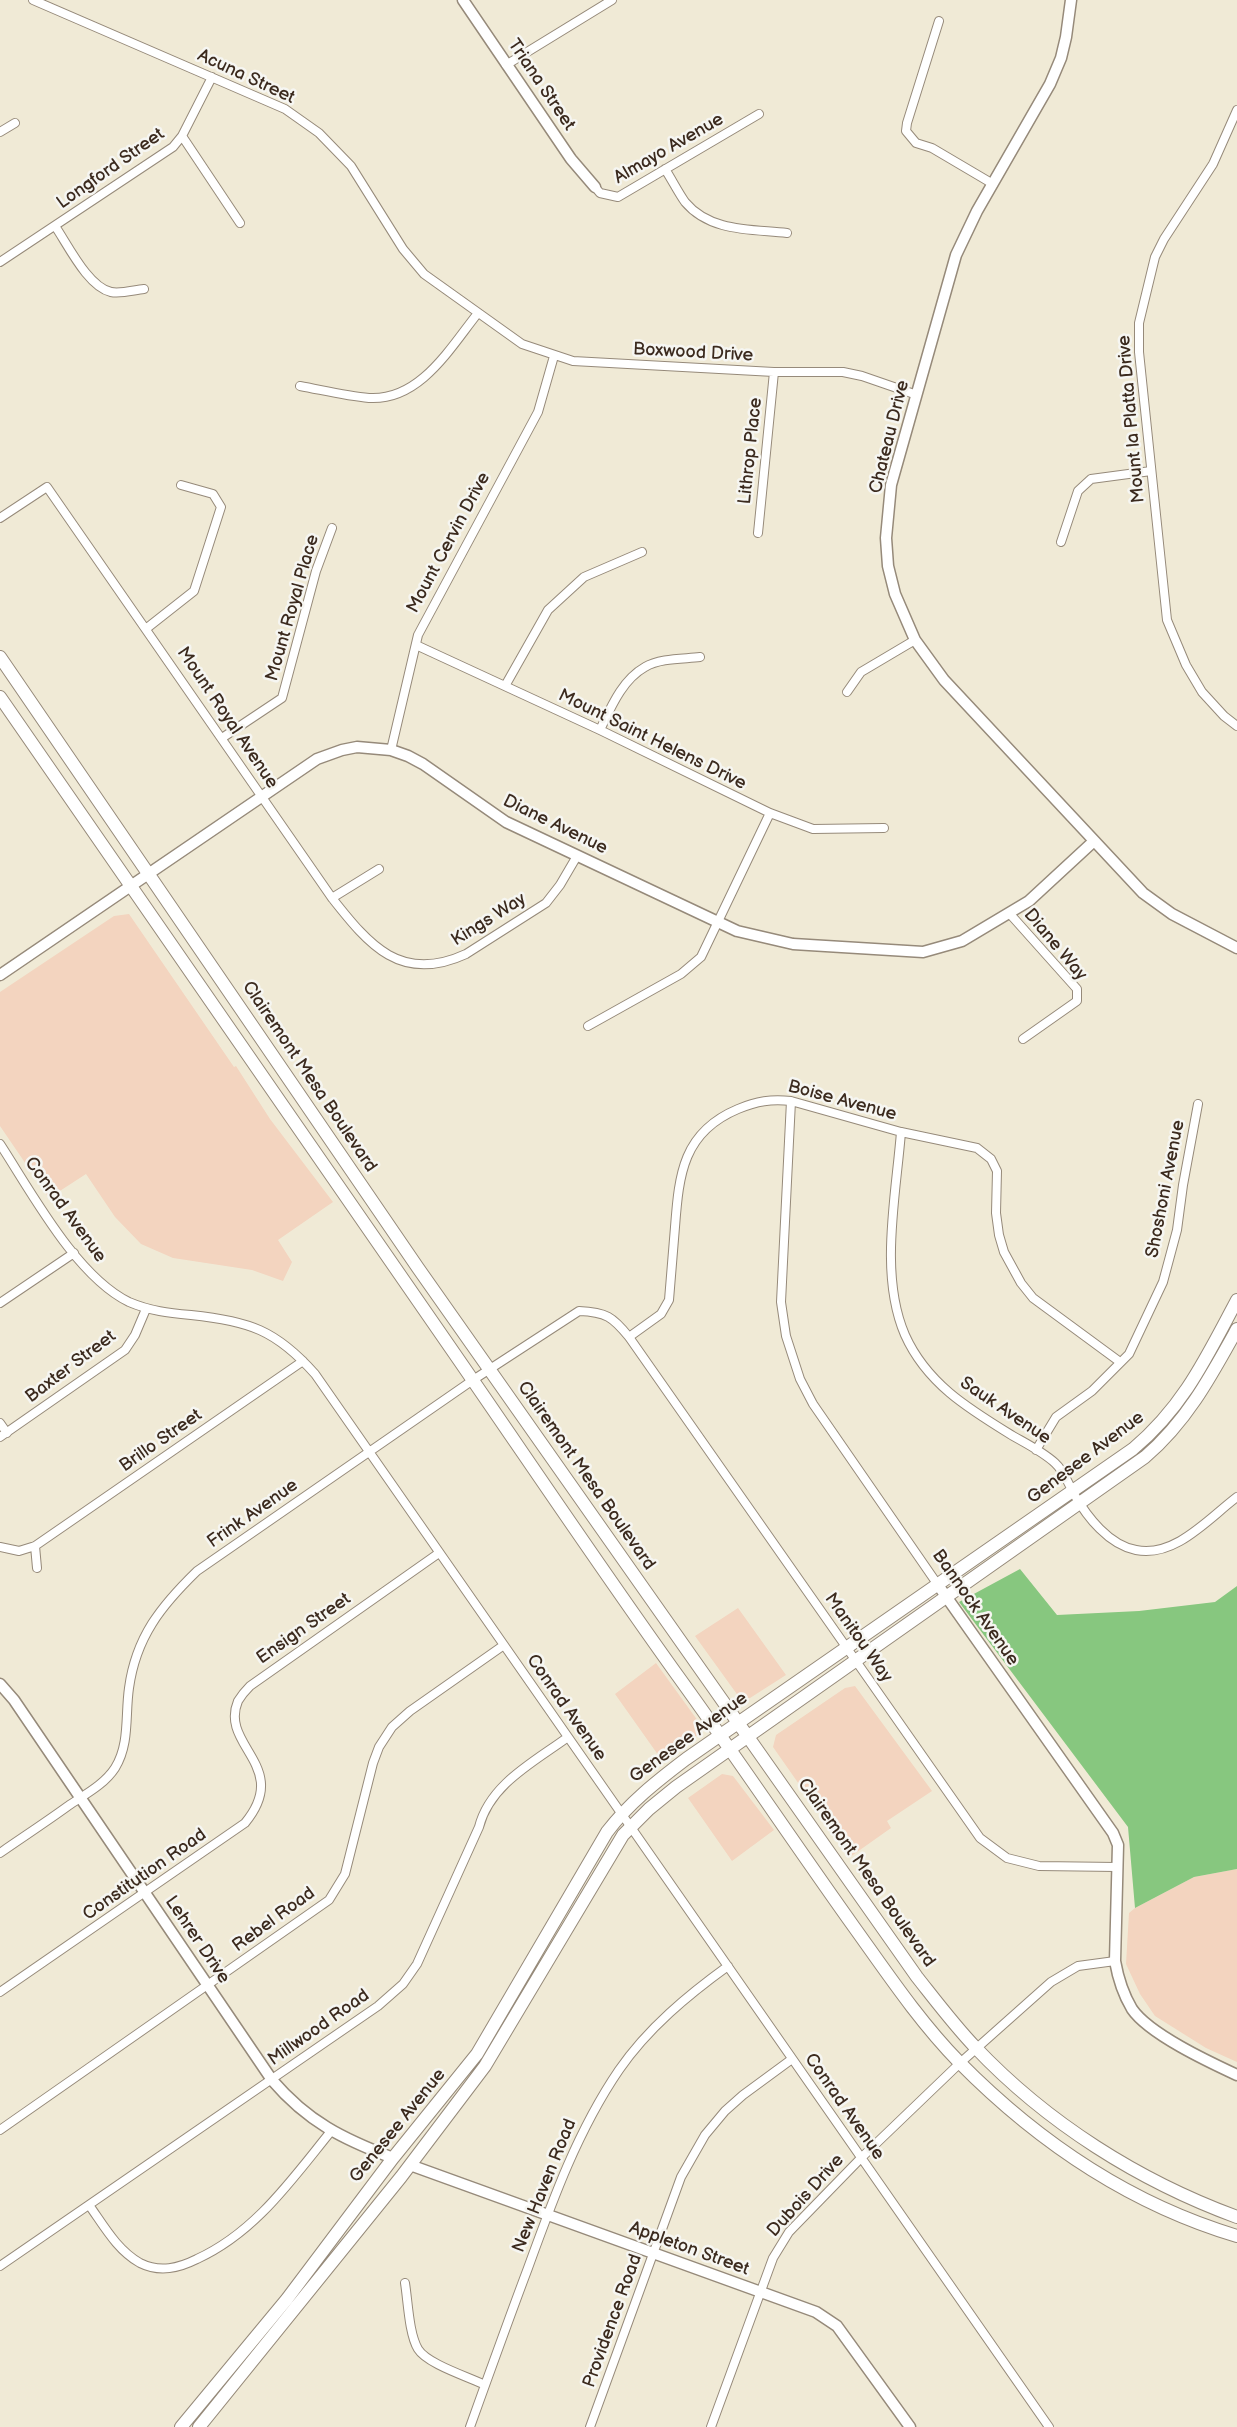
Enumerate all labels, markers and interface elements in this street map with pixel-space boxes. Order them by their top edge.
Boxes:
street label: Triana Street [503,35,579,135]
street label: Acuna Street [194,45,298,109]
street label: Almayo Avenue [610,109,728,189]
street label: Longford Street [53,124,169,214]
street label: Mount la Platta Drive [1114,334,1150,504]
street label: Boxwood Drive [632,339,754,367]
street label: Chateau Drive [865,378,915,496]
street label: Lithrop Place [735,396,767,506]
street label: Mount Cervin Drive [403,469,495,617]
street label: Mount Royal Place [262,532,324,684]
street label: Mount Royal Avenue [172,643,282,793]
street label: Mount Saint Helens Drive [554,685,750,795]
street label: Diane Avenue [499,790,611,860]
street label: Kings Way [448,889,530,951]
street label: Diane Way [1019,905,1091,985]
street label: Clairemont Mesa Boulevard [237,977,381,1177]
street label: Boise Avenue [785,1076,899,1126]
street label: Shoshoni Avenue [1142,1118,1190,1260]
street label: Conrad Avenue [20,1153,110,1267]
street label: Baxter Street [22,1326,120,1408]
street label: Sauk Avenue [955,1373,1055,1449]
street label: Clairemont Mesa Boulevard [512,1377,660,1575]
street label: Brillo Street [116,1405,206,1477]
street label: Genesee Avenue [1023,1407,1149,1509]
street label: Frink Avenue [204,1475,302,1553]
street label: Bannock Avenue [927,1546,1023,1670]
street label: Ensign Street [253,1589,355,1669]
street label: Manitou Way [819,1589,897,1687]
street label: Conrad Avenue [521,1651,611,1765]
street label: Genesee Avenue [626,1688,752,1788]
street label: Clairemont Mesa Boulevard [792,1774,940,1972]
street label: Constitution Road [79,1824,211,1926]
street label: Rebel Road [229,1883,319,1957]
street label: Lehrer Drive [160,1892,234,1988]
street label: Millwood Road [264,1985,374,2071]
street label: Conrad Avenue [799,2050,889,2164]
street label: Genesee Avenue [345,2065,451,2187]
street label: New Haven Road [508,2116,582,2256]
street label: Dubois Drive [763,2150,849,2242]
street label: Appleton Street [626,2217,752,2281]
street label: Providence Road [579,2251,647,2391]

